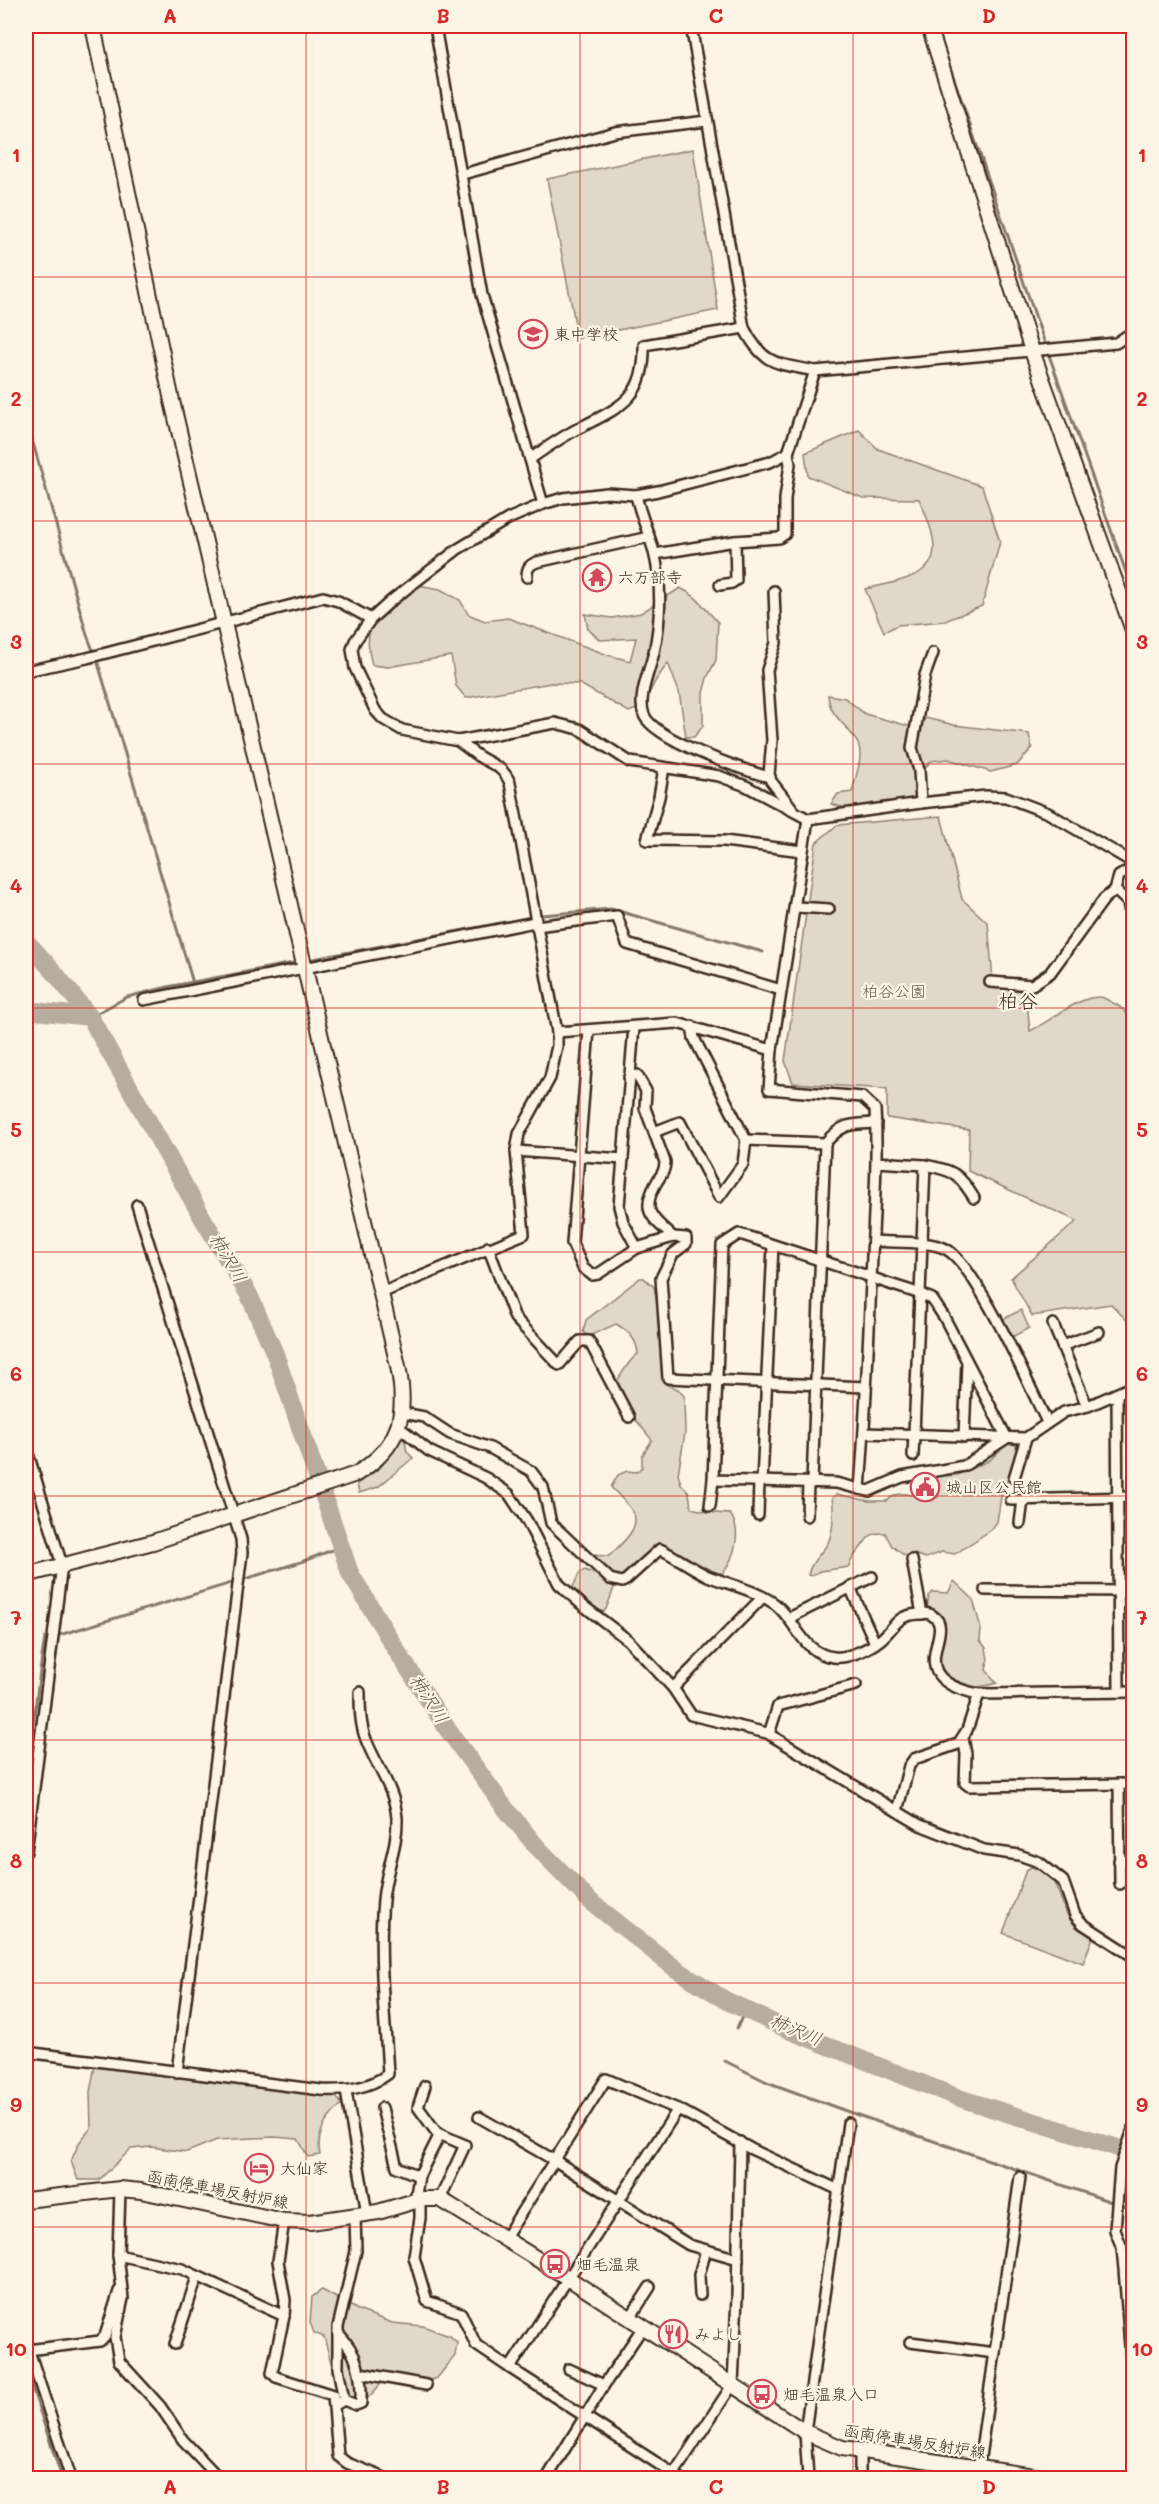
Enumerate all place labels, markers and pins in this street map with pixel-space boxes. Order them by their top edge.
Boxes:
school or university icon: 東中学校 [517,318,549,350]
place label: 東中学校 [554,323,618,344]
temple icon: 六万部寺 [581,561,613,593]
place label: 六万部寺 [618,566,682,587]
public building icon: 城山区公民館 [909,1471,941,1503]
place label: 城山区公民館 [946,1476,1042,1497]
hotel icon: 大仙家 [243,2152,275,2184]
place label: 大仙家 [280,2157,328,2178]
bus stop icon: 畑毛温泉 [539,2248,571,2280]
place label: 畑毛温泉 [576,2253,640,2274]
restaurant icon: みよし [657,2318,689,2350]
place label: みよし [694,2323,742,2344]
bus stop icon: 畑毛温泉入口 [746,2378,778,2410]
place label: 畑毛温泉入口 [783,2383,879,2404]

